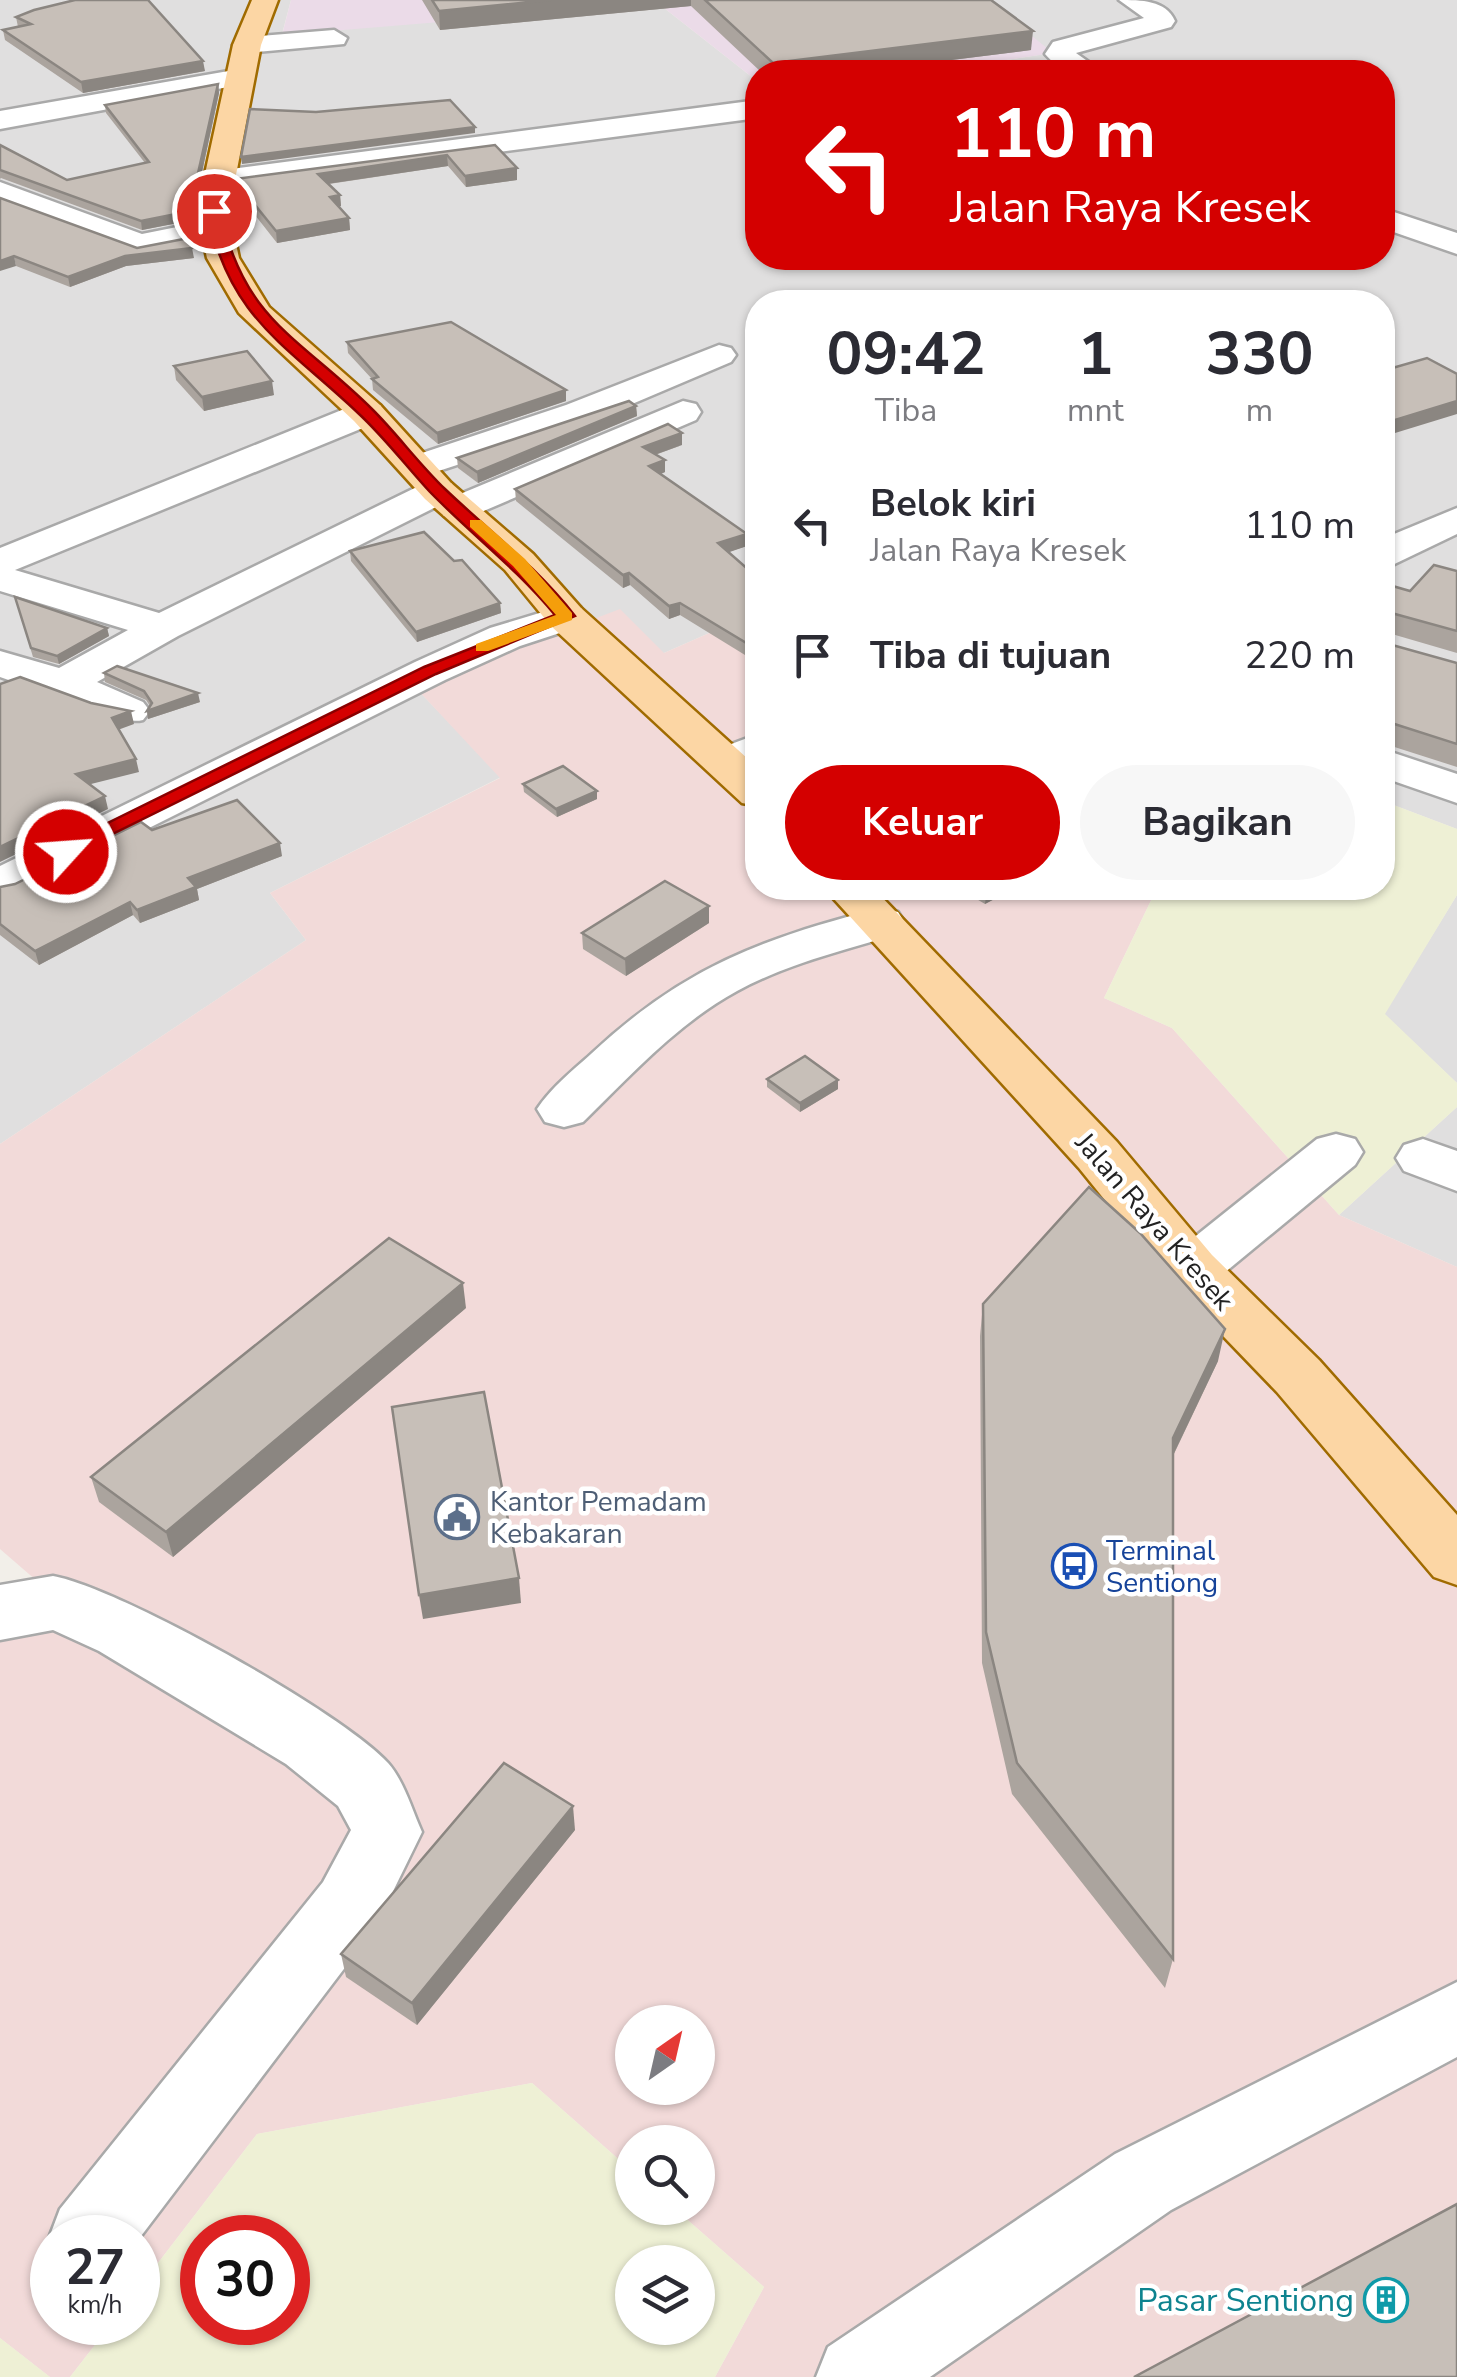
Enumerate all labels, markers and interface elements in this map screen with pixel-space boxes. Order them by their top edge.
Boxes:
text: 110 m [950,86,1156,182]
icon: left [785,100,915,230]
pin [172,169,257,254]
text: Jalan Raya Kresek [950,177,1310,238]
icon: arrive [187,184,242,239]
text: 09:42 [827,313,985,395]
text: 1 [1077,313,1113,395]
text: 330 [1205,313,1313,395]
text: Tiba [875,389,937,432]
text: mnt [1067,389,1124,432]
text: m [1246,389,1273,432]
text: Belok kiri [870,478,1036,529]
icon: left [785,498,840,553]
text: 110 m [1244,500,1355,551]
text: Jalan Raya Kresek [870,529,1126,572]
icon: arrive [785,628,840,683]
text: Tiba di tujuan [870,630,1111,681]
text: 220 m [1244,630,1355,681]
button: Keluar [785,765,1060,880]
button: Bagikan [1080,765,1355,880]
position arrow [14,800,118,904]
street label: Jalan Raya Kresek [1066,1124,1243,1320]
place label: Kantor Pemadam Kebakaran [490,1483,707,1553]
public building icon: Kantor Pemadam Kebakaran [434,1494,480,1540]
place label: Terminal Sentiong [1106,1532,1218,1602]
bus stop icon: Terminal Sentiong [1051,1543,1097,1589]
north arrow [615,2005,715,2105]
map controls [615,2005,715,2345]
button: search [615,2125,715,2225]
speed limit sign: 30 [180,2215,310,2345]
text: 27 [65,2233,125,2302]
button: layers [615,2245,715,2345]
building icon: Pasar Sentiong [1363,2277,1409,2323]
place label: Pasar Sentiong [1137,2279,1354,2322]
text: km/h [67,2288,123,2322]

